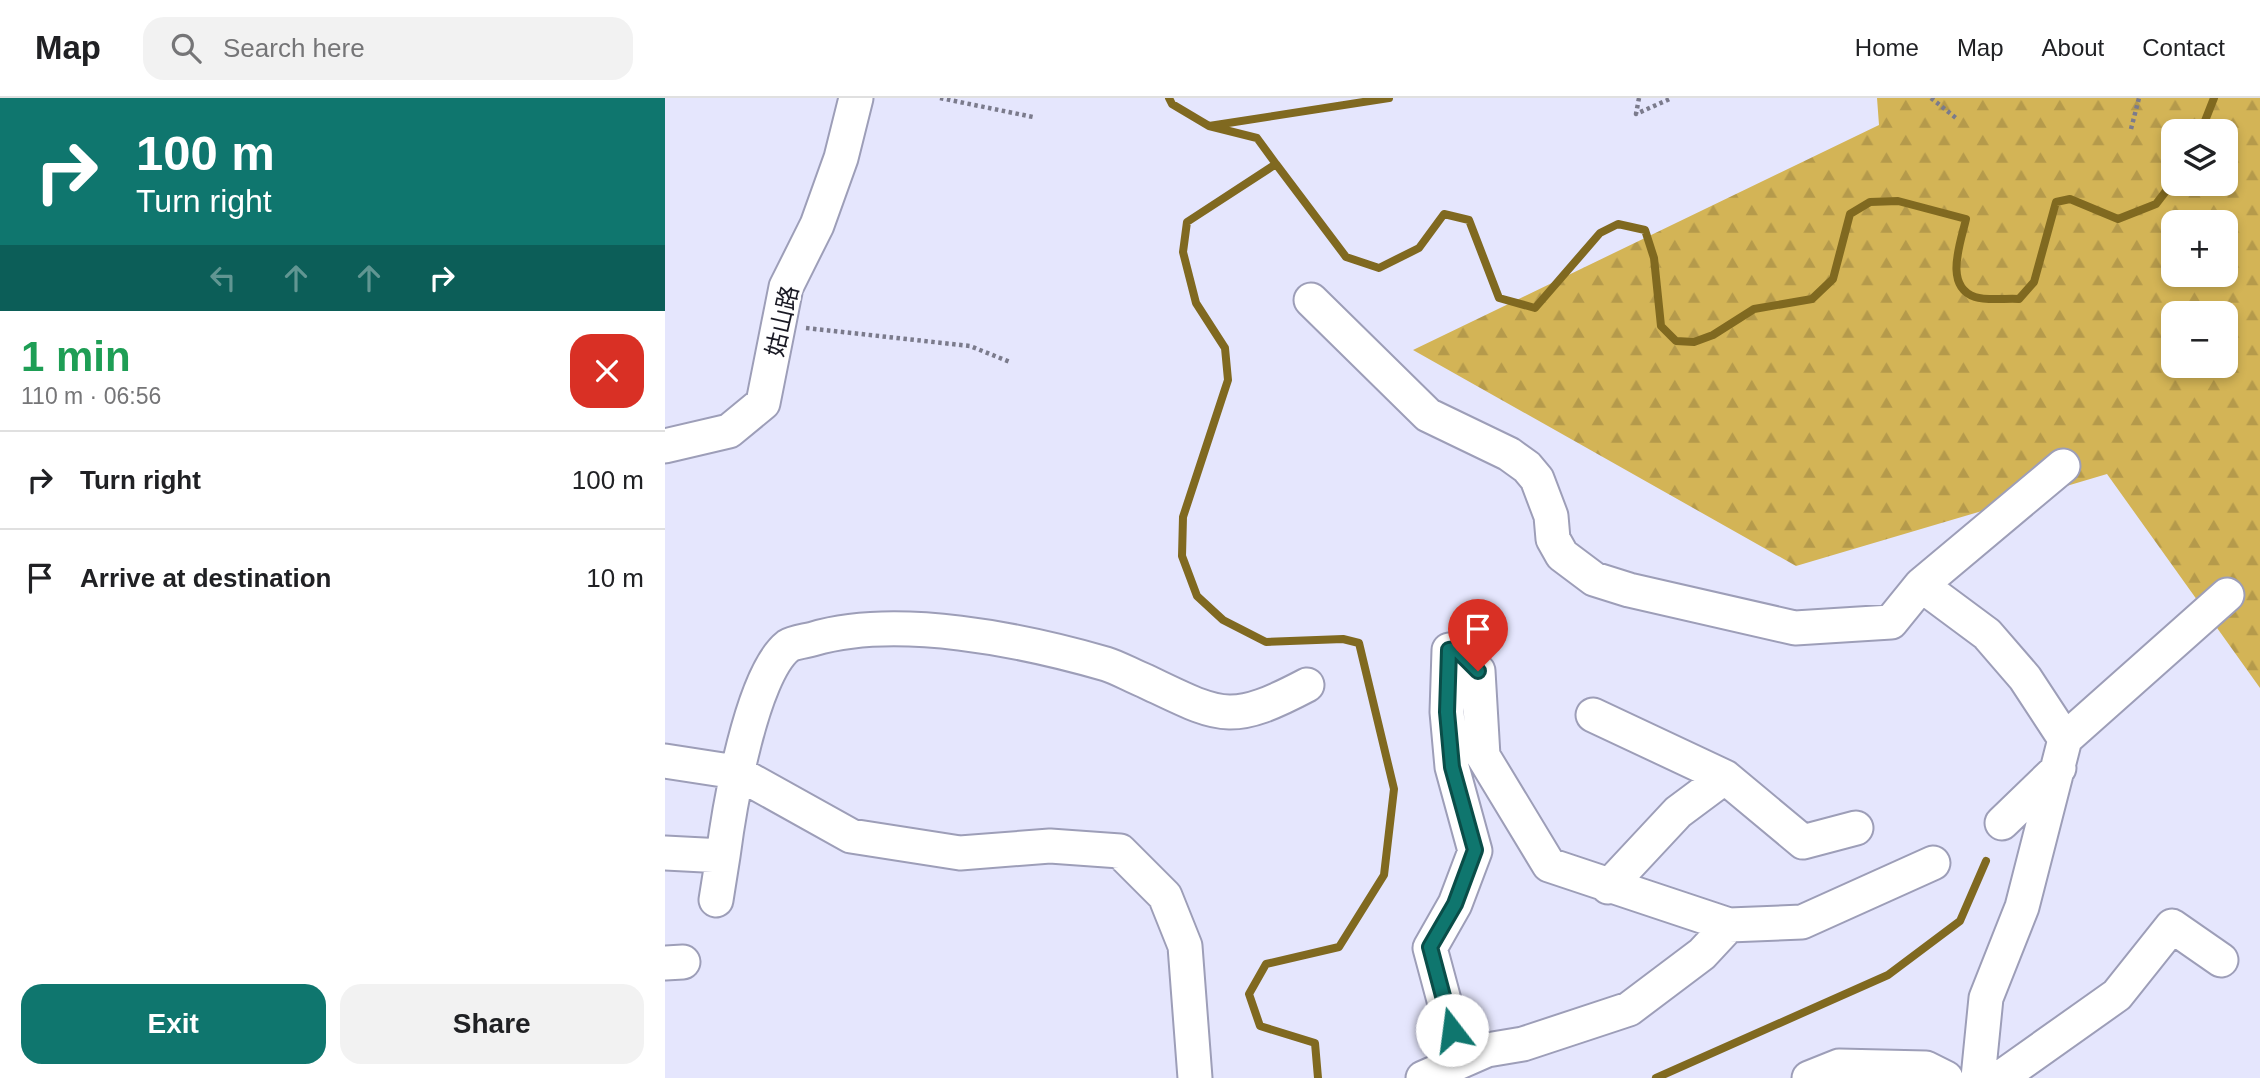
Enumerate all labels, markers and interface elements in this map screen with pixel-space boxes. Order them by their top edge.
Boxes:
search box [143,17,633,80]
text: Map [35,29,101,66]
icon: search [167,29,205,67]
text: Search here [223,33,365,63]
text: Home [1855,34,1919,61]
text: Map [1957,34,2004,61]
text: About [2042,34,2104,61]
text: Contact [2142,34,2225,61]
map controls [2161,119,2238,378]
button: layers [2161,119,2238,196]
icon: right [21,126,112,217]
text: 100 m [136,126,275,180]
text: Turn right [136,183,272,219]
button: + [2161,210,2238,287]
icon: left [204,259,242,297]
icon: ahead [277,259,315,297]
icon: ahead [350,259,388,297]
icon: right [423,259,461,297]
street label: 姑山路 [761,283,803,359]
button: − [2161,301,2238,378]
text: 1 min [21,333,131,380]
button: close [570,334,644,408]
text: 110 m · 06:56 [21,383,161,409]
icon: right [21,461,59,499]
text: Turn right [80,465,201,495]
text: 100 m [572,465,644,495]
icon: arrive [21,559,59,597]
text: Arrive at destination [80,563,331,593]
text: 10 m [586,563,644,593]
pin [1448,599,1508,671]
icon: arrive [1459,610,1497,648]
button: Exit [21,984,326,1064]
button: Share [340,984,644,1064]
position arrow [1415,993,1489,1067]

